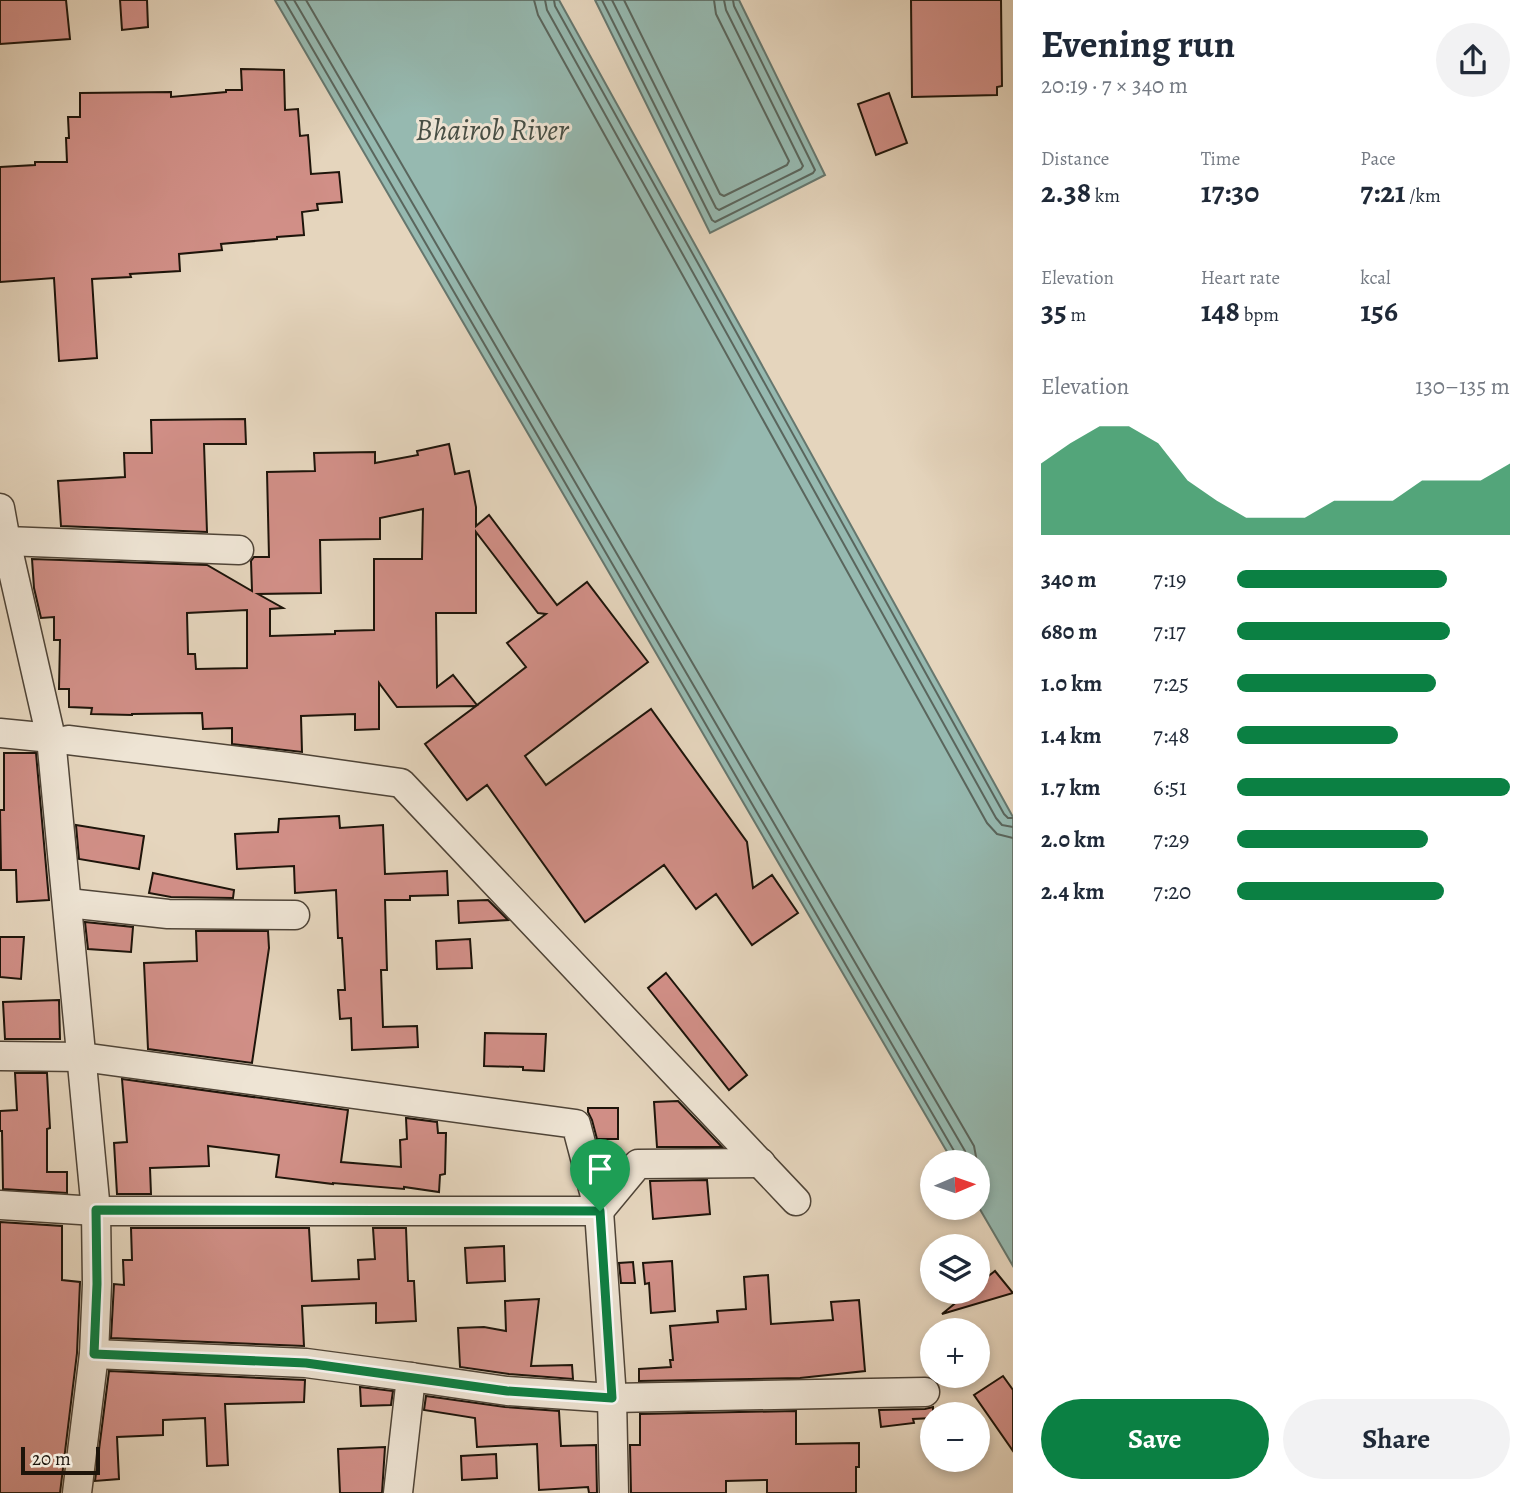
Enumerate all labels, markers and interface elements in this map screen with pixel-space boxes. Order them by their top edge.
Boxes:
text: Evening run [1041,18,1235,70]
button: share [1436,23,1510,97]
text: 20:19 · 7 × 340 m [1041,70,1188,101]
water label: Bhairob River [416,110,570,150]
text: Distance [1041,146,1109,172]
text: Time [1201,146,1240,172]
text: Pace [1360,146,1396,172]
text: 2.38 [1041,172,1091,212]
text: 17:30 [1201,172,1259,212]
text: 7:21 [1360,172,1406,212]
text: km [1091,183,1120,209]
text: /km [1406,183,1441,209]
text: Elevation [1041,265,1114,291]
text: Heart rate [1201,265,1280,291]
text: kcal [1360,265,1391,291]
text: 35 [1041,291,1067,331]
text: 148 [1201,291,1240,331]
text: 156 [1360,291,1398,331]
text: m [1067,302,1086,328]
text: bpm [1240,302,1279,328]
text: Elevation [1041,371,1129,402]
text: 130–135 m [1415,371,1510,402]
text: 340 m [1041,564,1097,595]
text: 7:19 [1153,564,1186,595]
text: 680 m [1041,616,1098,647]
text: 7:17 [1153,616,1186,647]
text: 1.0 km [1041,668,1102,699]
text: 7:25 [1153,668,1189,699]
text: 1.4 km [1041,720,1102,751]
text: 7:48 [1153,720,1190,751]
text: 1.7 km [1041,772,1101,803]
text: 6:51 [1153,772,1187,803]
text: 2.0 km [1041,824,1105,855]
text: 7:29 [1153,824,1190,855]
text: 2.4 km [1041,876,1104,907]
text: 7:20 [1153,876,1191,907]
pin [570,1139,630,1211]
icon: arrive [581,1150,619,1188]
north arrow [920,1150,990,1220]
map controls [920,1150,990,1472]
button: layers [920,1234,990,1304]
button: + [920,1318,990,1388]
button: Save [1041,1399,1269,1479]
button: Share [1283,1399,1510,1479]
button: − [920,1402,990,1472]
scale bar [21,1444,100,1476]
text: 20 m [32,1446,71,1472]

